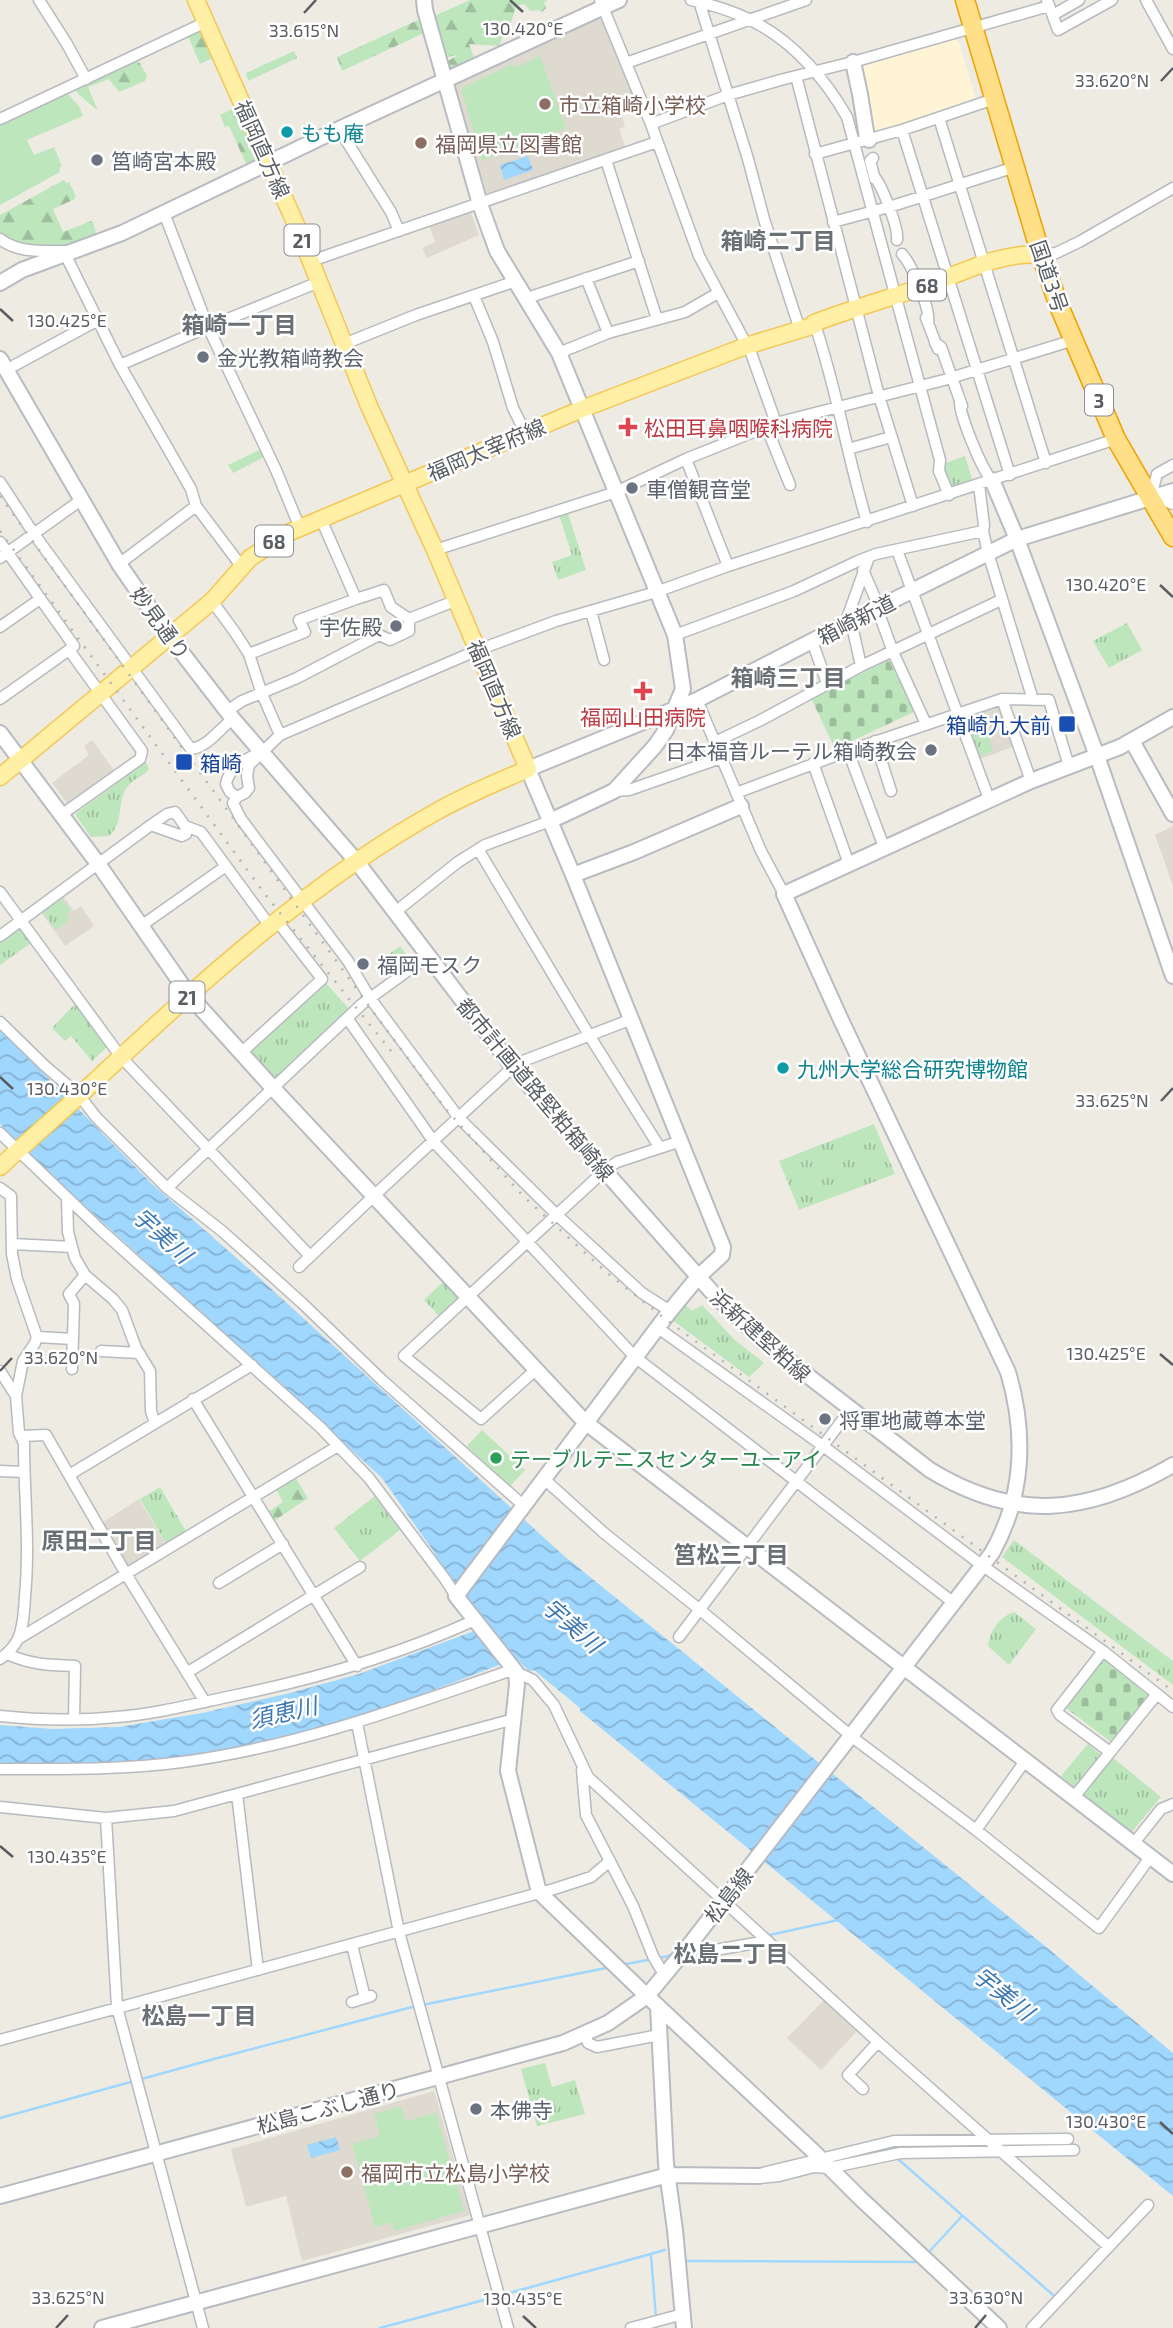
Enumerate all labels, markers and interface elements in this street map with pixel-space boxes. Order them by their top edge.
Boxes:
text: 130.420°E [483,17,563,39]
text: 33.615°N [269,19,339,41]
text: 33.620°N [1075,69,1149,91]
place label: 市立箱崎小学校 [559,92,706,117]
street label: 福岡直方線 [230,96,296,202]
marker: 市立箱崎小学校 [537,96,553,112]
place label: もも庵 [301,120,364,145]
marker: もも庵 [279,124,295,140]
place label: 福岡県立図書館 [435,131,582,156]
marker: 福岡県立図書館 [413,135,429,151]
place label: 筥崎宮本殿 [111,148,216,173]
marker: 筥崎宮本殿 [89,152,105,168]
road number: 21 [284,224,320,256]
district label: 箱崎二丁目 [721,226,836,254]
street label: 国道3号 [1026,237,1074,315]
road number: 68 [908,270,946,300]
text: 130.425°E [27,309,107,331]
district label: 箱崎一丁目 [182,310,297,338]
place label: 金光教箱﨑教会 [217,345,364,370]
marker: 金光教箱﨑教会 [195,349,211,365]
road number: 3 [1085,384,1113,416]
street label: 福岡太宰府線 [423,413,549,485]
place label: 松田耳鼻咽喉科病院 [644,415,833,440]
marker: 松田耳鼻咽喉科病院 [618,417,638,437]
place label: 車僧観音堂 [646,476,751,501]
marker: 車僧観音堂 [624,480,640,496]
road number: 68 [255,526,293,556]
text: 130.420°E [1066,573,1146,595]
street label: 妙見通り [126,582,196,664]
street label: 箱崎新道 [813,589,899,649]
place label: 宇佐殿 [319,614,382,639]
marker: 宇佐殿 [388,618,404,634]
street label: 福岡直方線 [463,636,527,742]
district label: 箱崎三丁目 [731,663,846,691]
marker: 福岡山田病院 [633,681,653,701]
place label: 福岡山田病院 [580,704,706,729]
place label: 箱崎九大前 [946,712,1051,737]
marker: 箱崎九大前 [1057,714,1077,734]
place label: 日本福音ルーテル箱崎教会 [665,738,917,763]
marker: 日本福音ルーテル箱崎教会 [923,742,939,758]
place label: 箱崎 [200,750,242,775]
marker: 箱崎 [174,752,194,772]
place label: 福岡モスク [377,952,482,977]
marker: 福岡モスク [355,956,371,972]
road number: 21 [170,981,204,1012]
street label: 都市計画道路堅粕箱崎線 [452,992,620,1186]
place label: 九州大学総合研究博物館 [797,1056,1028,1081]
marker: 九州大学総合研究博物館 [775,1060,791,1076]
text: 130.430°E [27,1077,107,1099]
text: 33.625°N [1075,1089,1149,1111]
water label: 宇美川 [128,1202,200,1270]
street label: 浜新建堅粕線 [706,1284,816,1386]
text: 130.425°E [1066,1342,1146,1364]
text: 33.620°N [24,1346,98,1368]
place label: 将軍地蔵尊本堂 [839,1407,986,1432]
marker: 将軍地蔵尊本堂 [817,1411,833,1427]
place label: テーブルテニスセンターユーアイ [510,1446,822,1471]
marker: テーブルテニスセンターユーアイ [488,1450,504,1466]
district label: 原田二丁目 [42,1526,157,1554]
district label: 筥松三丁目 [674,1540,789,1568]
water label: 宇美川 [538,1592,610,1660]
water label: 須恵川 [246,1690,323,1733]
text: 130.435°E [27,1845,107,1867]
street label: 松島線 [699,1862,757,1928]
district label: 松島二丁目 [674,1939,789,1967]
water label: 宇美川 [968,1960,1042,2027]
district label: 松島一丁目 [142,2001,257,2029]
street label: 松島こぶし通り [254,2076,402,2138]
place label: 本佛寺 [490,2097,553,2122]
marker: 本佛寺 [468,2101,484,2117]
text: 130.430°E [1066,2110,1146,2132]
place label: 福岡市立松島小学校 [361,2160,550,2185]
marker: 福岡市立松島小学校 [339,2164,355,2180]
text: 33.625°N [31,2286,105,2308]
text: 33.630°N [949,2286,1023,2308]
text: 130.435°E [483,2287,563,2309]

